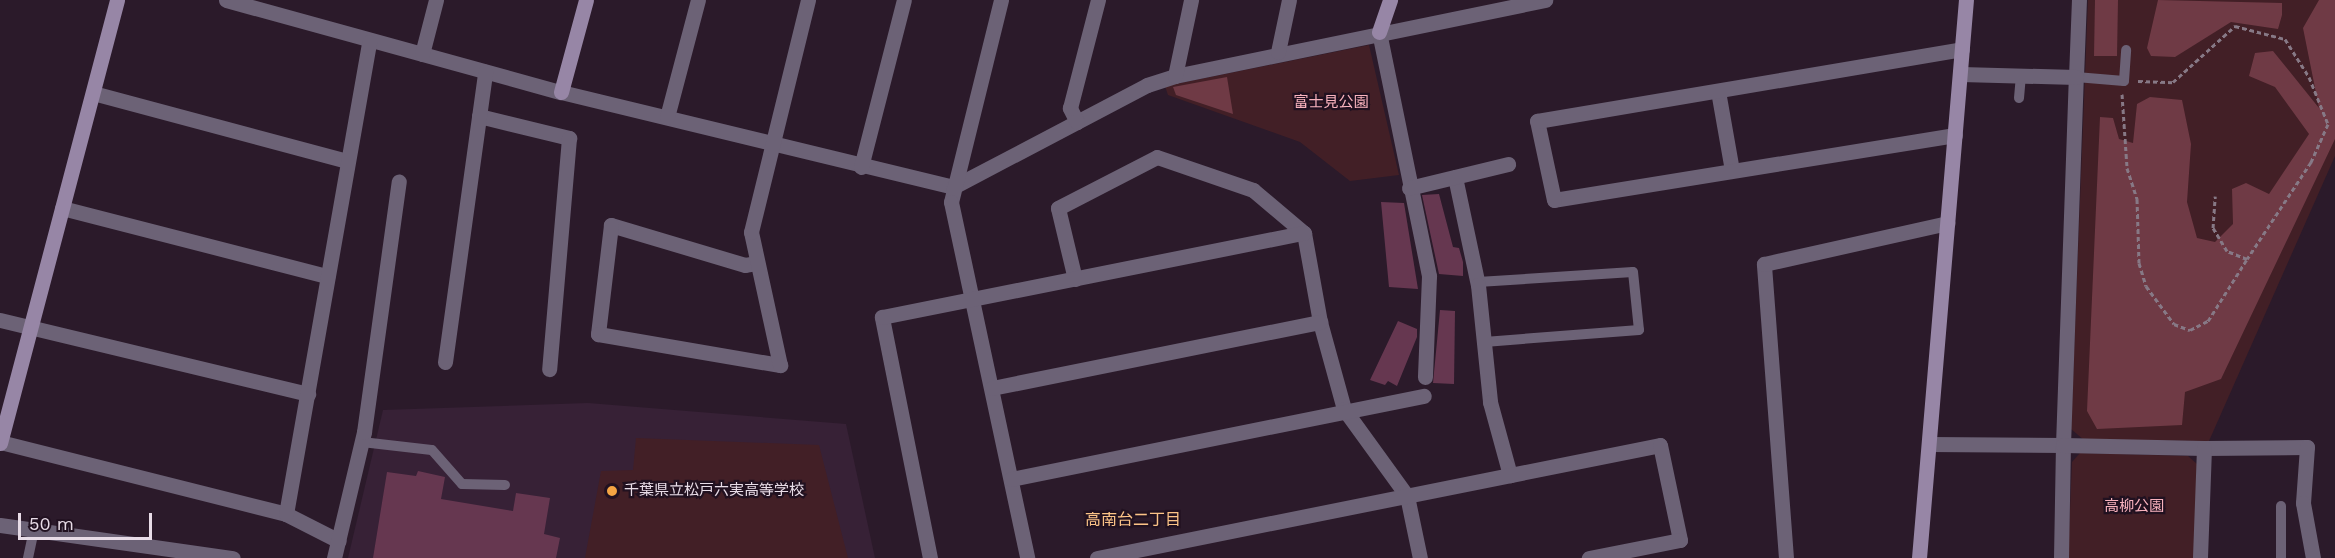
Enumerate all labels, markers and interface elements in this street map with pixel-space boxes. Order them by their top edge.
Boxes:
park label: 富士見公園 [1294,94,1368,112]
place label: 千葉県立松戸六実高等学校 [624,482,804,500]
marker: 千葉県立松戸六実高等学校 [605,484,619,498]
park label: 高柳公園 [2104,498,2164,516]
scale bar [21,501,154,539]
district label: 高南台二丁目 [1085,510,1181,530]
text: 50 m [29,513,74,534]

